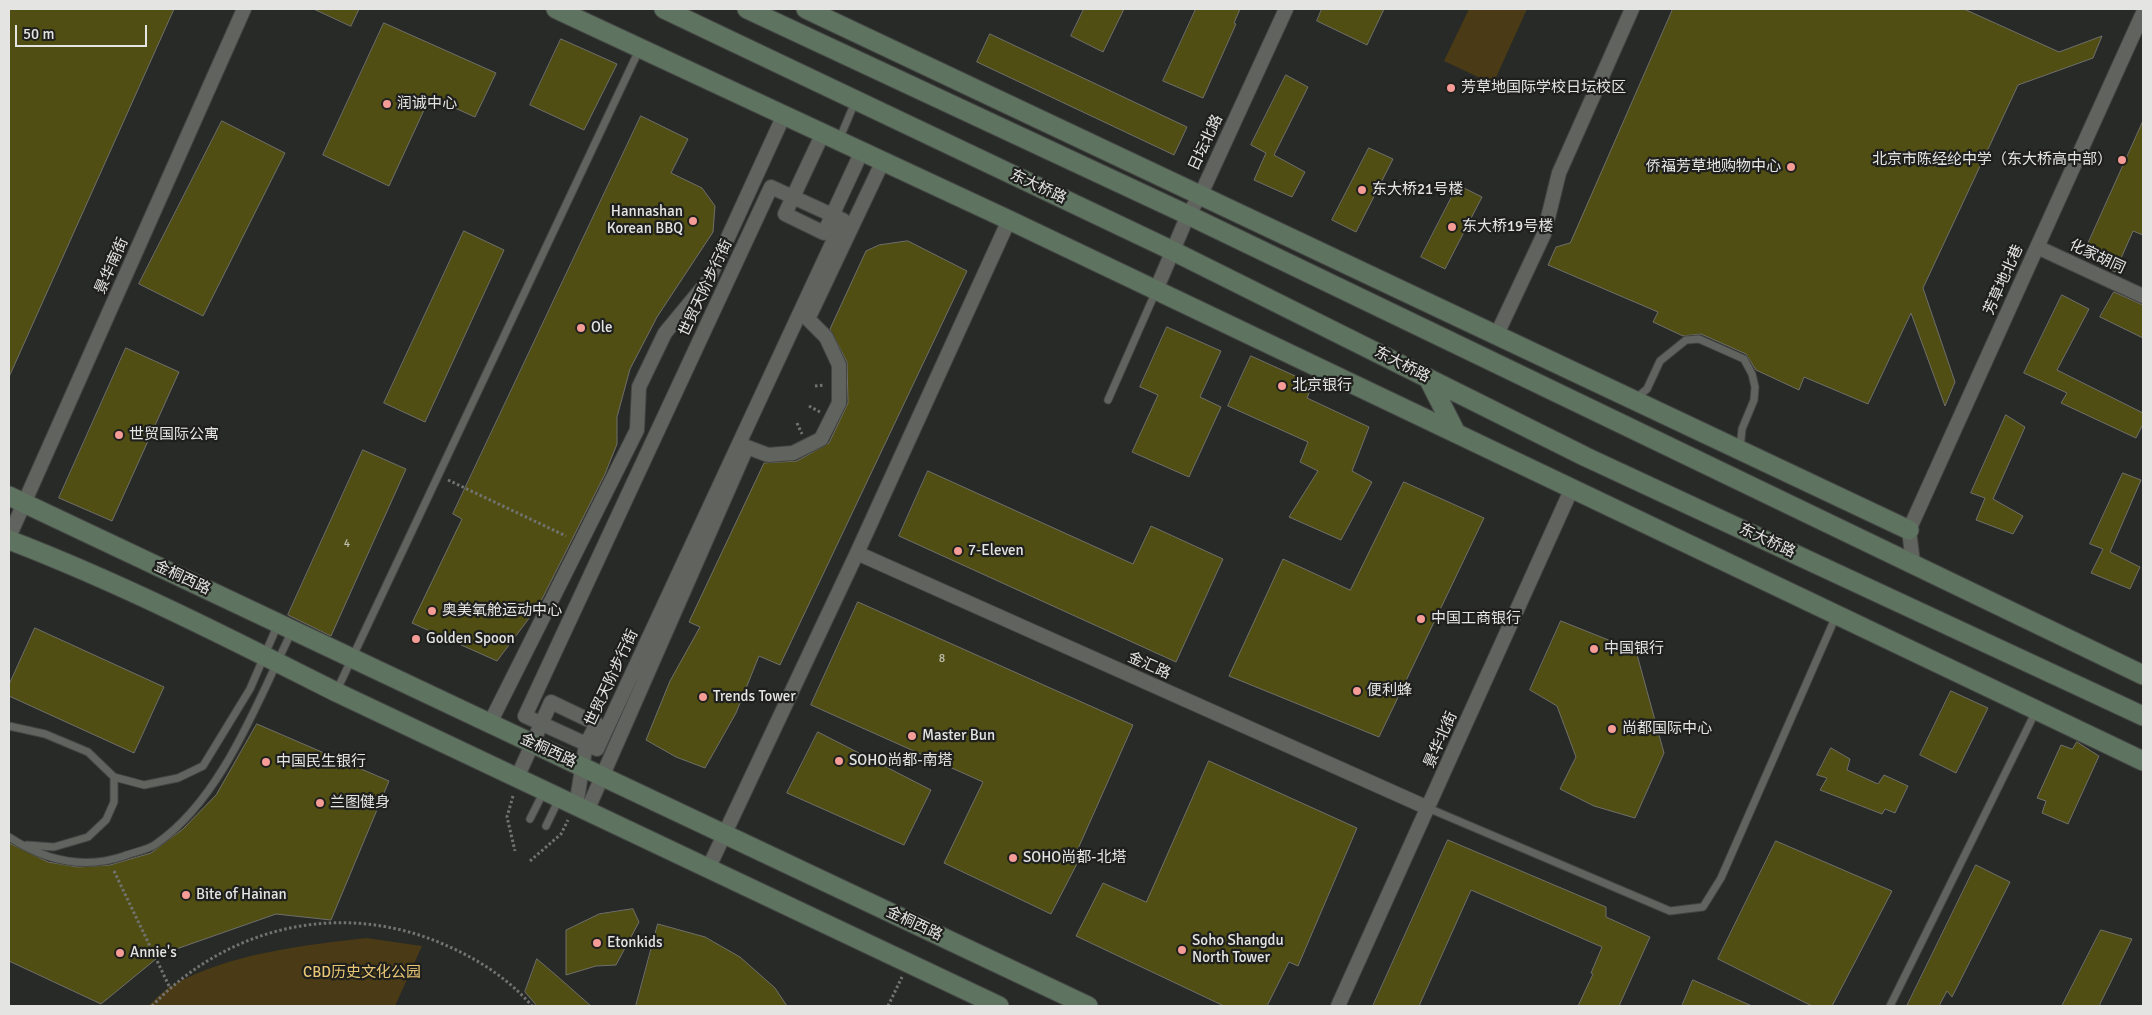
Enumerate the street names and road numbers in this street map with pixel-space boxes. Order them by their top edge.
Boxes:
street label: 日坛北路 [1185,112,1227,174]
street label: 东大桥路 [1007,166,1069,208]
street label: 景华南街 [92,235,132,297]
street label: 化家胡同 [2066,236,2128,278]
street label: 世贸天阶步行街 [676,237,736,339]
street label: 芳草地北巷 [1981,242,2027,318]
street label: 东大桥路 [1371,343,1433,387]
street label: 东大桥路 [1736,520,1798,562]
street label: 金桐西路 [151,557,213,599]
street label: 世贸天阶步行街 [582,627,642,729]
street label: 金汇路 [1125,649,1173,683]
street label: 景华北街 [1421,709,1461,771]
street label: 金桐西路 [517,730,579,772]
street label: 金桐西路 [883,903,945,945]

